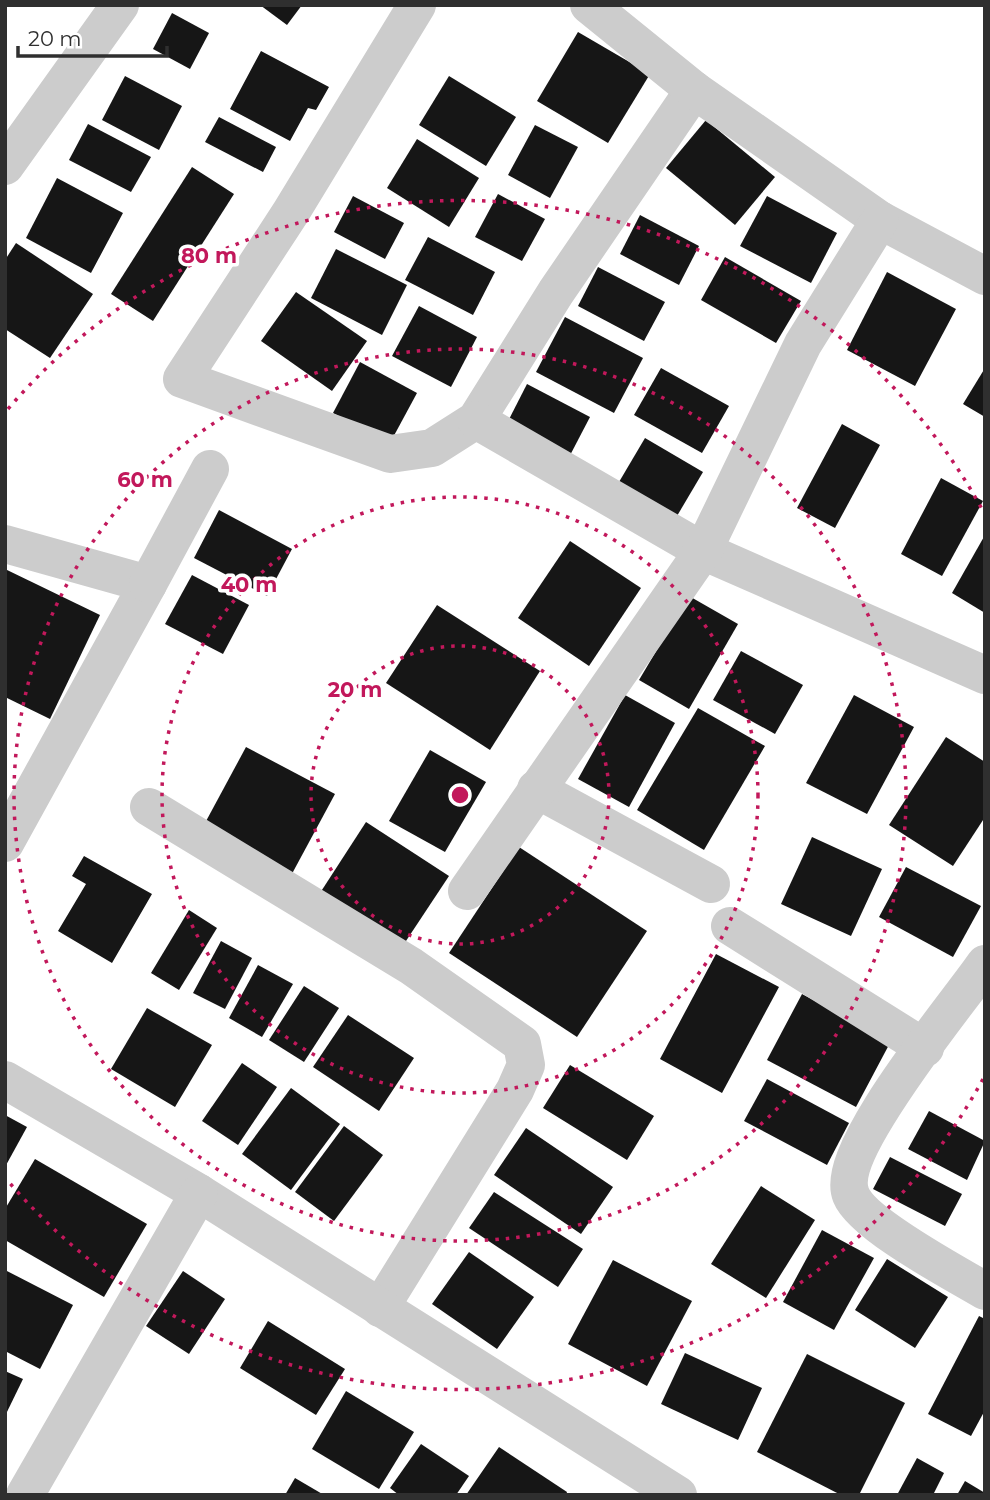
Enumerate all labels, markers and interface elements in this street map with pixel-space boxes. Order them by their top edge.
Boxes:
scale bar [18,14,166,58]
text: 20 m [28,26,82,51]
text: 80 m [181,243,237,268]
text: 60 m [117,467,173,492]
text: 40 m [221,572,277,597]
text: 20 m [328,677,382,702]
centre of rings [448,783,472,807]

